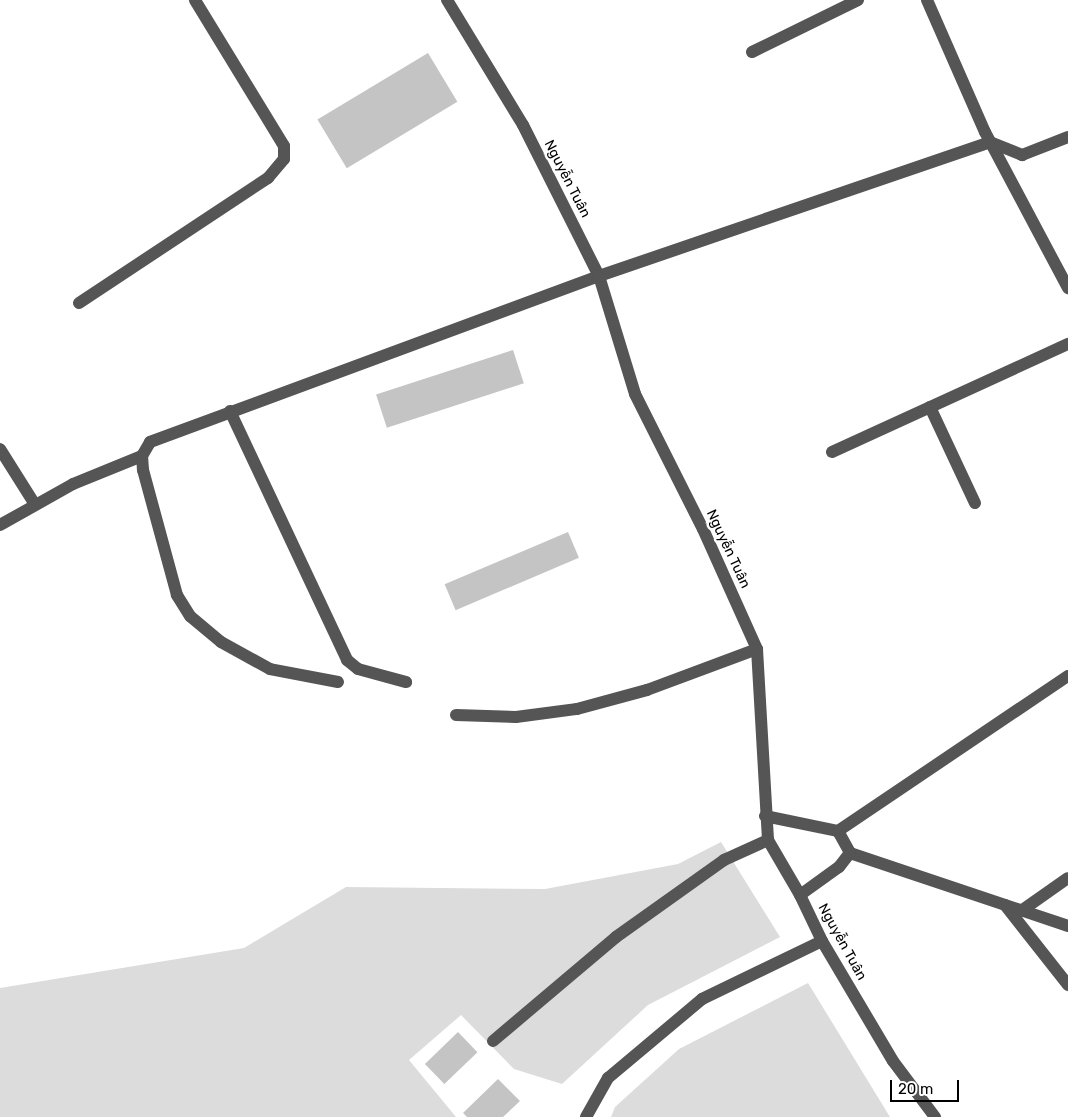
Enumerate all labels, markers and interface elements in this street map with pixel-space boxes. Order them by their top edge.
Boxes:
street label: Nguyễn Tuân [540,137,594,221]
street label: Nguyễn Tuân [702,507,754,591]
street label: Nguyễn Tuân [814,901,870,983]
scale bar [893,1070,962,1102]
text: 20 m [898,1080,933,1098]

